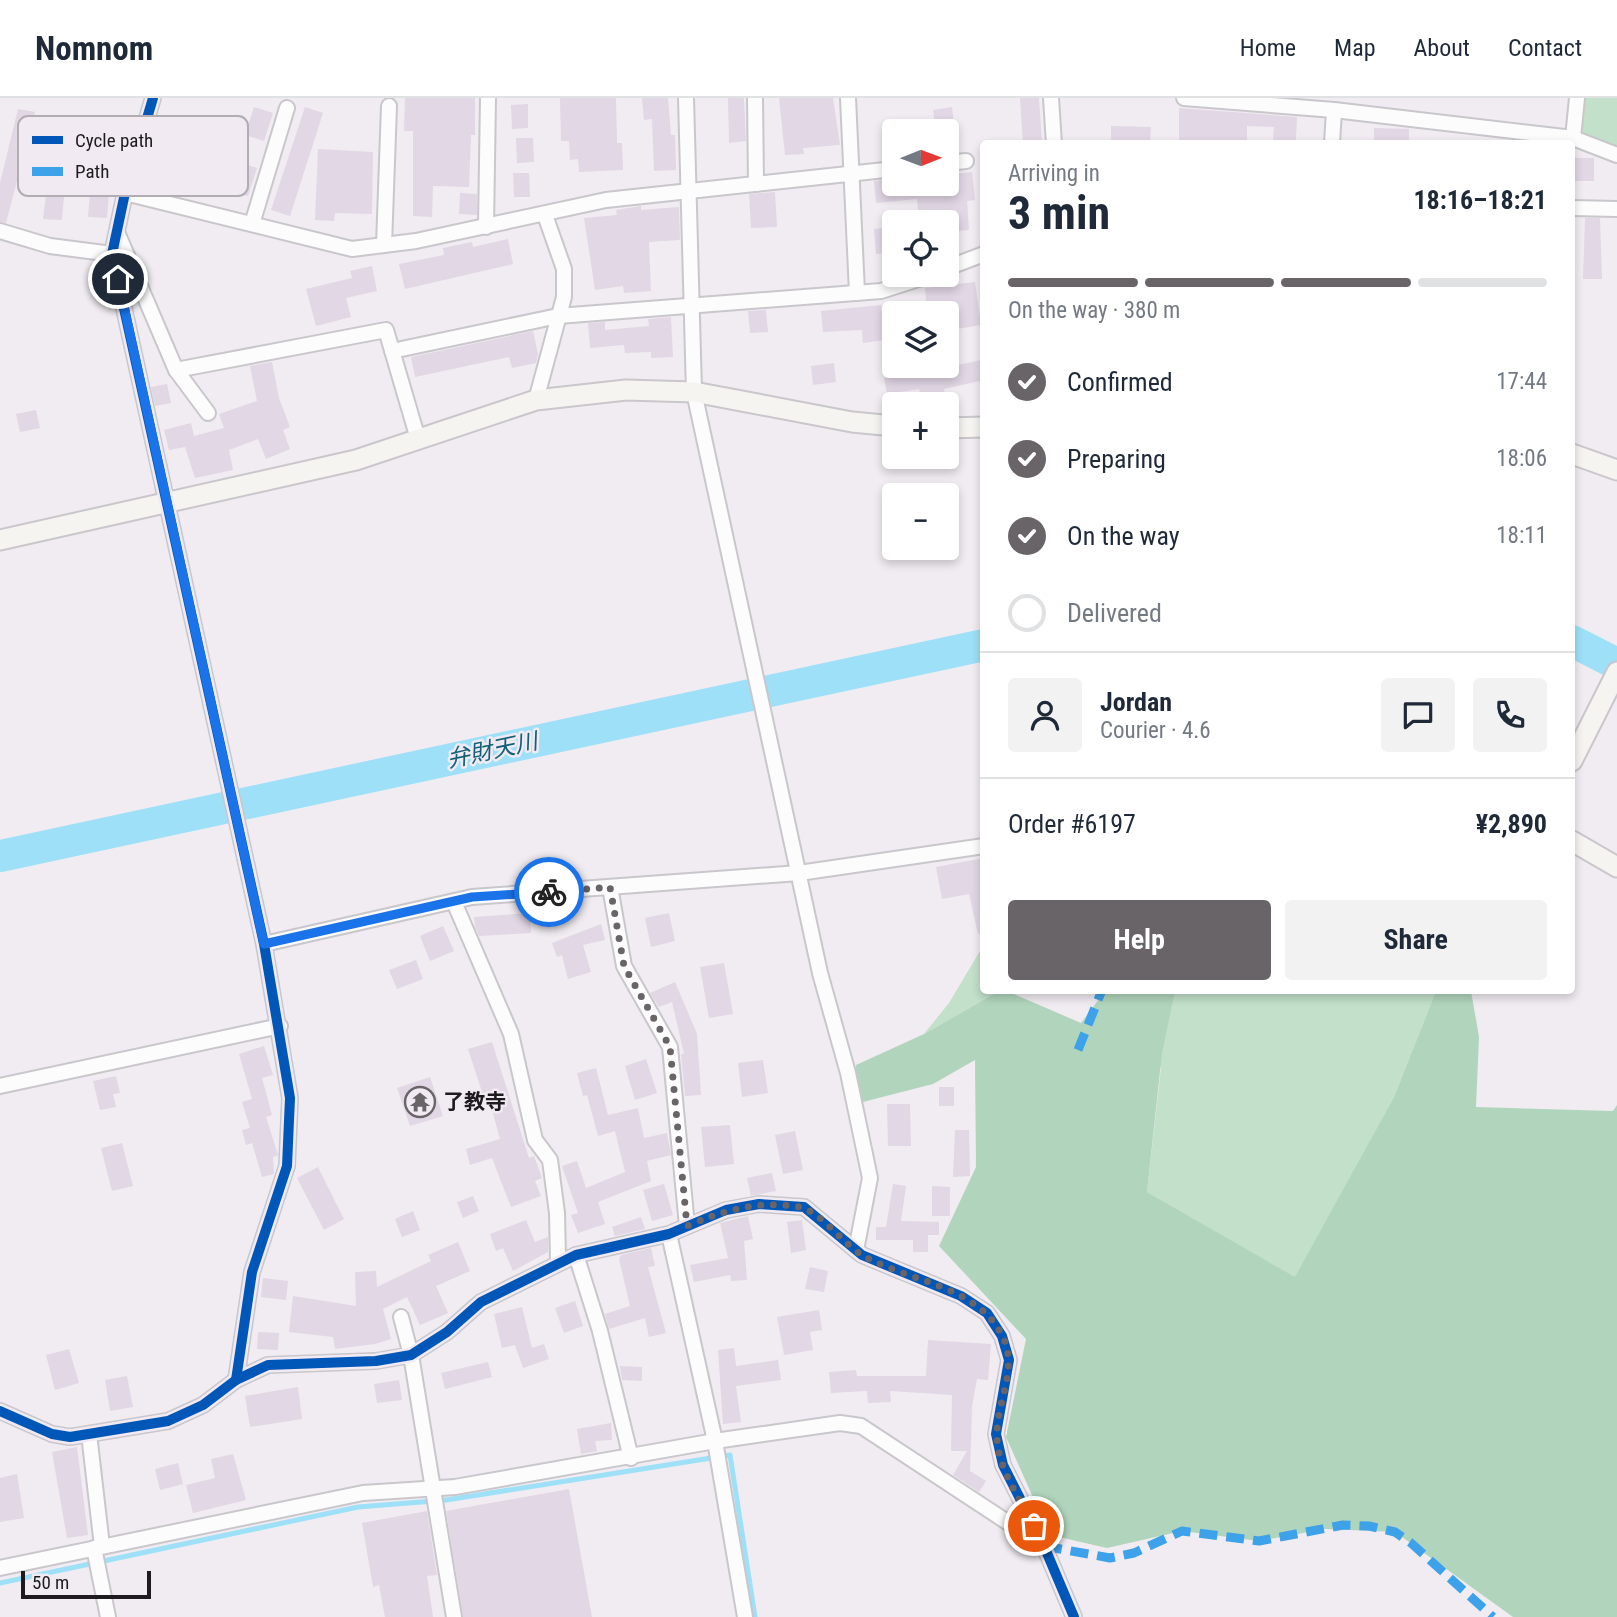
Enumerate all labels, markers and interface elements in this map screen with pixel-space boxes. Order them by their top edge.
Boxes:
text: Nomnom [35,29,153,68]
text: Home [1240,34,1296,62]
text: Map [1334,34,1376,62]
text: About [1414,34,1470,62]
text: Contact [1508,34,1582,62]
legend [18,116,248,196]
north arrow [882,119,959,196]
map controls [882,119,959,560]
text: Cycle path [75,129,153,152]
text: Path [75,160,109,183]
text: Arriving in [1008,160,1100,187]
text: 18:16–18:21 [1413,185,1547,215]
text: 3 min [1008,186,1110,240]
button: locate [882,210,959,287]
pin [88,249,148,309]
icon: home [99,260,137,298]
text: On the way · 380 m [1008,297,1180,324]
button: layers [882,301,959,378]
icon: check [1008,363,1046,401]
text: Confirmed [1067,367,1173,397]
text: 17:44 [1496,368,1547,395]
button: + [882,392,959,469]
icon: check [1008,440,1046,478]
text: Preparing [1067,444,1166,474]
text: 18:06 [1496,445,1547,472]
button: − [882,483,959,560]
icon: check [1008,517,1046,555]
text: On the way [1067,521,1180,551]
text: 18:11 [1496,522,1547,549]
text: Delivered [1067,598,1162,628]
button: person [1008,678,1082,752]
button: chat [1381,678,1455,752]
button: phone [1473,678,1547,752]
text: Jordan [1100,687,1172,717]
text: Courier · 4.6 [1100,717,1211,744]
water label: 弁財天川 [444,727,543,773]
text: Order #6197 [1008,809,1136,839]
text: ¥2,890 [1476,809,1547,839]
courier [514,857,584,927]
icon: bike [530,873,568,911]
button: Help [1008,900,1271,980]
button: Share [1285,900,1547,980]
temple icon: 了教寺 [403,1085,437,1119]
place label: 了教寺 [443,1090,506,1114]
pin [1004,1496,1064,1556]
icon: bag [1015,1507,1053,1545]
scale bar [21,1568,150,1600]
text: 50 m [32,1571,69,1594]

